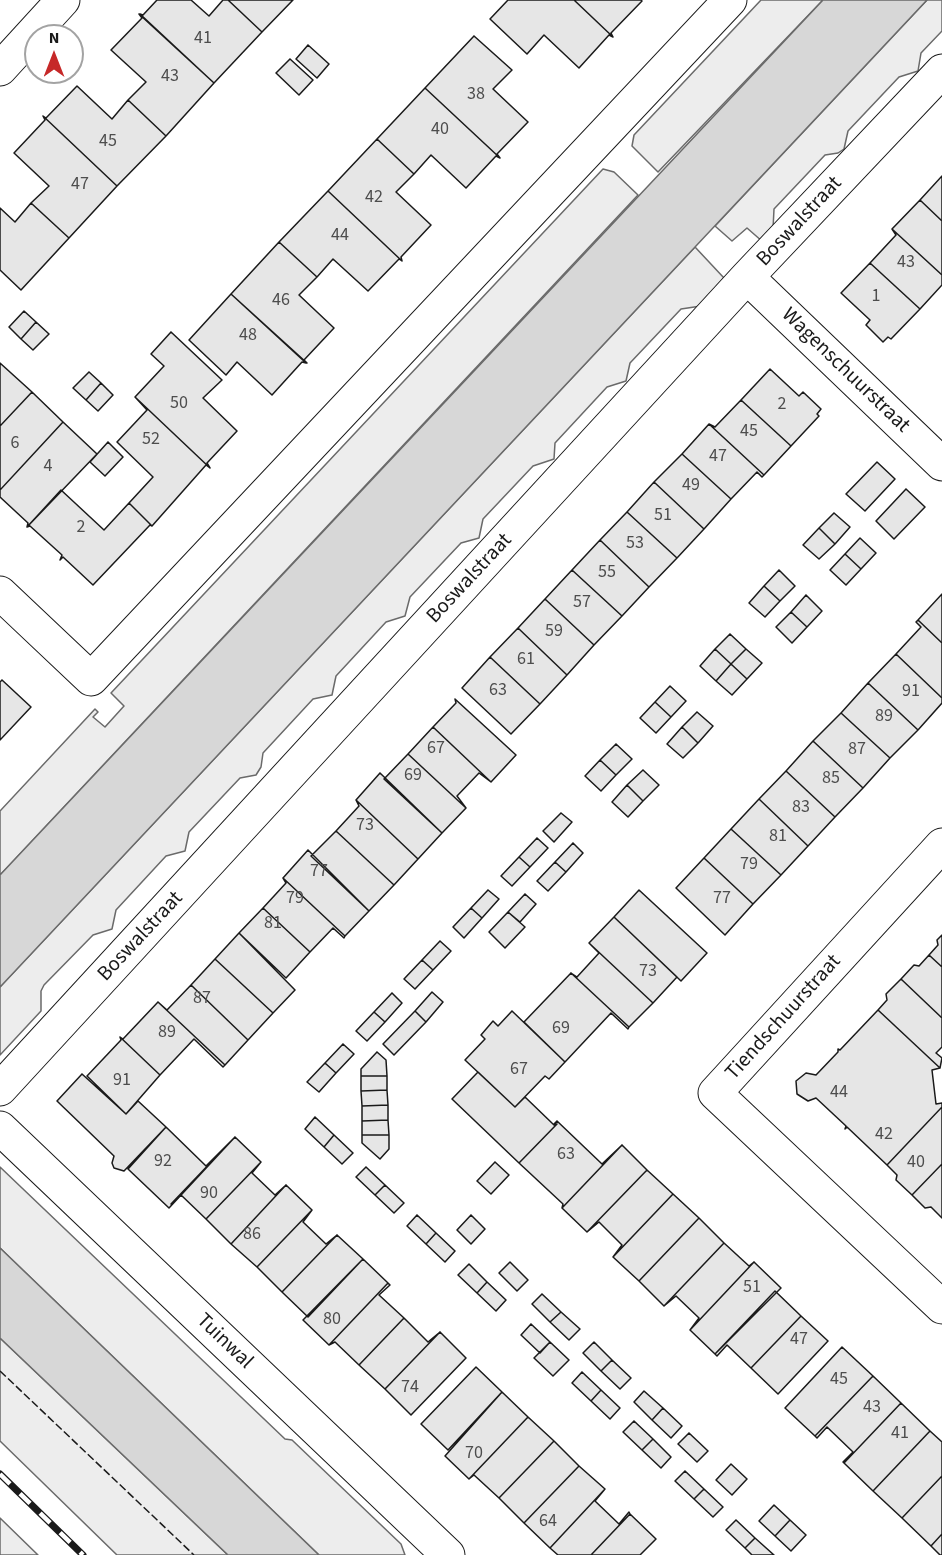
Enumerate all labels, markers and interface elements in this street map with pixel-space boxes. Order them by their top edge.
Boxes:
north arrow [24,24,84,84]
text: N [49,27,59,49]
house number: 41 [194,28,212,50]
house number: 43 [161,66,179,88]
house number: 38 [467,84,485,106]
house number: 40 [431,119,449,141]
house number: 45 [99,131,117,153]
street label: Boswalstraat [752,172,848,272]
house number: 47 [71,174,89,196]
house number: 42 [365,187,383,209]
house number: 44 [331,225,349,247]
house number: 43 [897,252,915,274]
house number: 1 [872,286,880,308]
house number: 46 [272,290,290,312]
street label: Wagenschuurstraat [775,303,915,439]
house number: 48 [239,325,257,347]
house number: 50 [170,393,188,415]
house number: 2 [778,394,786,416]
house number: 45 [740,421,758,443]
house number: 52 [142,429,160,451]
house number: 6 [11,433,19,455]
house number: 47 [709,446,727,468]
house number: 4 [44,456,52,478]
house number: 49 [682,475,700,497]
house number: 51 [654,505,672,527]
house number: 2 [77,517,85,539]
street label: Boswalstraat [422,529,518,629]
house number: 53 [626,533,644,555]
house number: 55 [598,562,616,584]
house number: 57 [573,592,591,614]
house number: 59 [545,621,563,643]
house number: 61 [517,649,535,671]
house number: 63 [489,680,507,702]
house number: 91 [902,681,920,703]
house number: 89 [875,706,893,728]
house number: 67 [427,738,445,760]
house number: 87 [848,739,866,761]
house number: 69 [404,765,422,787]
house number: 85 [822,768,840,790]
house number: 83 [792,797,810,819]
house number: 73 [356,815,374,837]
house number: 81 [769,826,787,848]
house number: 79 [740,854,758,876]
house number: 77 [310,861,328,883]
street label: Boswalstraat [93,887,189,987]
house number: 79 [286,888,304,910]
house number: 77 [713,888,731,910]
house number: 81 [264,913,282,935]
street label: Tiendschuurstraat [721,950,847,1086]
house number: 73 [639,961,657,983]
house number: 87 [193,988,211,1010]
house number: 69 [552,1018,570,1040]
house number: 89 [158,1022,176,1044]
house number: 67 [510,1059,528,1081]
house number: 91 [113,1070,131,1092]
house number: 44 [830,1082,848,1104]
house number: 42 [875,1124,893,1146]
house number: 63 [557,1144,575,1166]
house number: 92 [154,1151,172,1173]
house number: 40 [907,1152,925,1174]
house number: 90 [200,1183,218,1205]
house number: 86 [243,1224,261,1246]
house number: 51 [743,1277,761,1299]
street label: Tuinwal [190,1309,258,1375]
house number: 80 [323,1309,341,1331]
house number: 47 [790,1329,808,1351]
house number: 45 [830,1369,848,1391]
house number: 74 [401,1377,419,1399]
house number: 43 [863,1397,881,1419]
house number: 41 [891,1423,909,1445]
house number: 70 [465,1443,483,1465]
house number: 64 [539,1511,557,1533]

